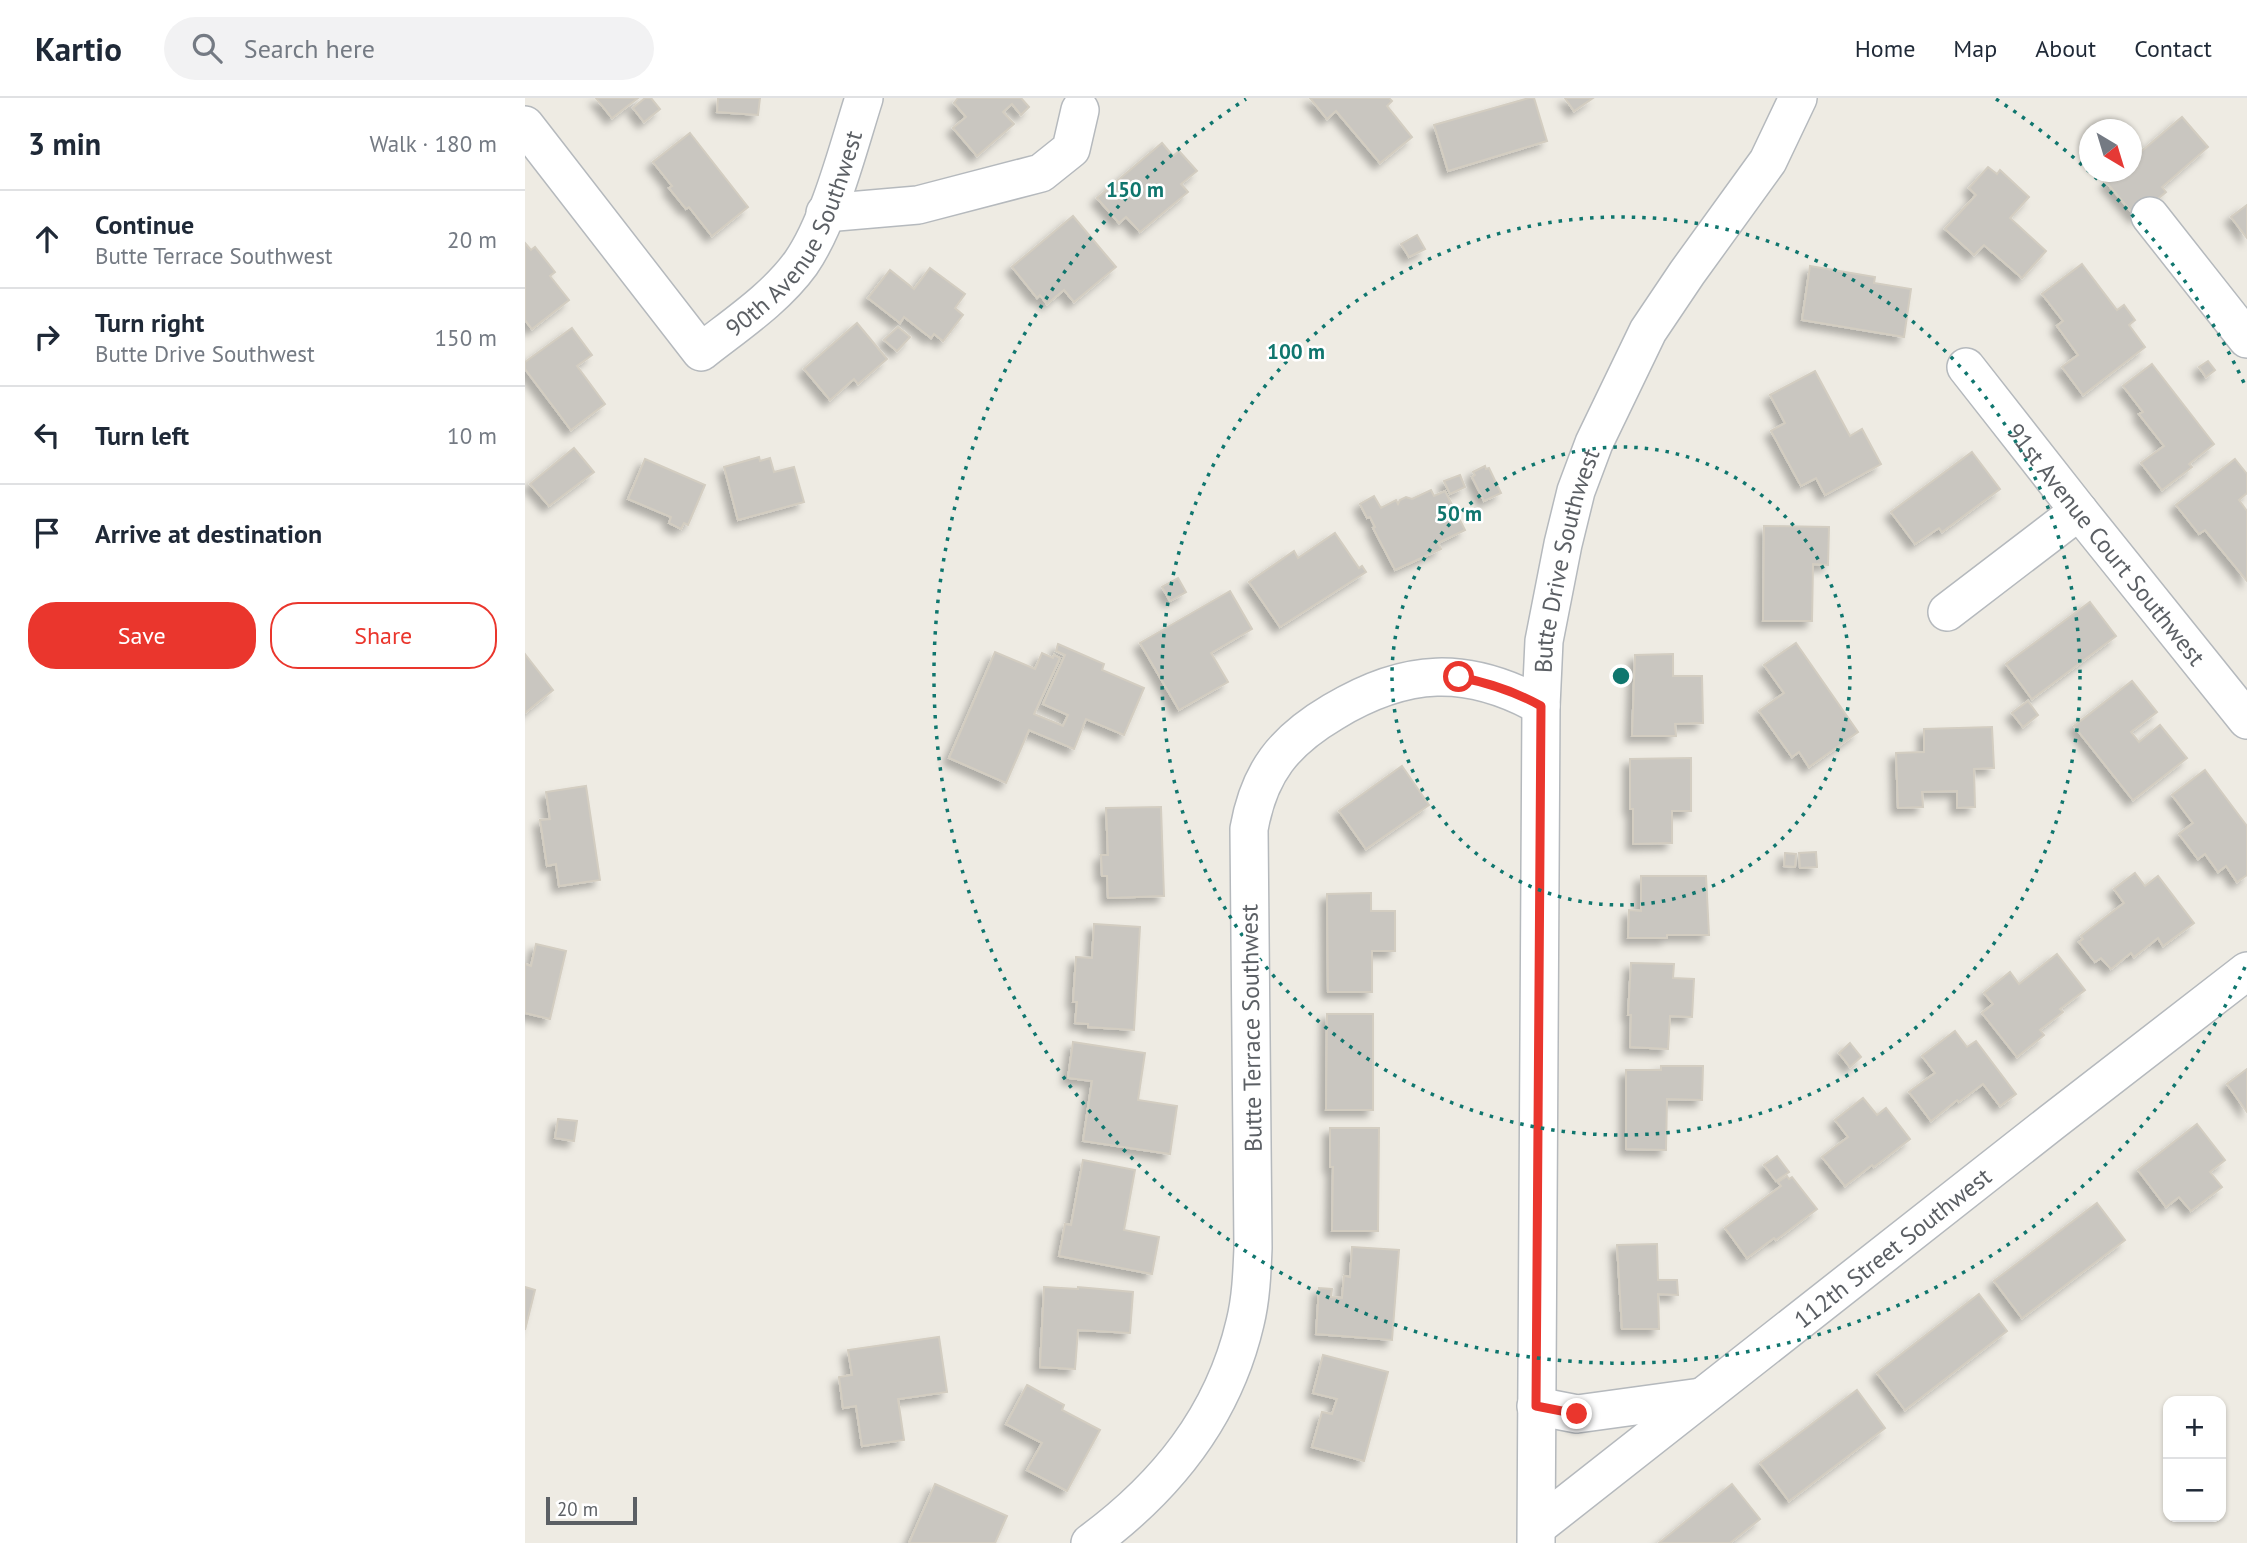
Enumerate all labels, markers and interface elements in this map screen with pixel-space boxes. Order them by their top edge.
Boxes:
search box [164,17,654,80]
text: Kartio [35,27,122,70]
icon: search [188,29,226,67]
text: Search here [244,32,375,65]
text: Home [1855,33,1915,64]
text: Map [1953,33,1997,64]
text: About [2035,33,2096,64]
text: Contact [2134,33,2212,64]
north arrow [2079,119,2142,182]
text: 3 min [28,124,101,163]
street label: 90th Avenue Southwest [719,127,869,343]
text: Walk · 180 m [370,129,497,158]
text: 150 m [1106,176,1164,203]
text: Continue [95,208,194,241]
icon: ahead [28,220,66,258]
text: 20 m [447,225,497,254]
text: Butte Terrace Southwest [95,241,333,270]
text: Turn right [95,306,204,339]
icon: right [28,318,66,356]
text: 150 m [435,323,497,352]
text: 100 m [1267,338,1325,365]
text: Butte Drive Southwest [95,339,315,368]
icon: left [28,416,66,454]
street label: 91st Avenue Court Southwest [2000,417,2212,672]
text: Turn left [95,419,189,452]
text: 10 m [447,421,497,450]
street label: Butte Drive Southwest [1527,444,1606,674]
text: 50 m [1436,500,1482,527]
icon: arrive [28,514,66,552]
text: Arrive at destination [95,517,322,550]
button: Save [28,602,256,669]
button: Share [270,602,497,669]
route start [1443,661,1474,692]
centre of rings [1609,664,1633,688]
street label: Butte Terrace Southwest [1233,904,1269,1152]
street label: 112th Street Southwest [1787,1160,1997,1335]
map controls [2163,1396,2226,1522]
button: + [2163,1396,2226,1459]
route end [1561,1398,1592,1429]
button: − [2163,1459,2226,1522]
scale bar [546,1494,637,1526]
text: 20 m [557,1497,598,1521]

